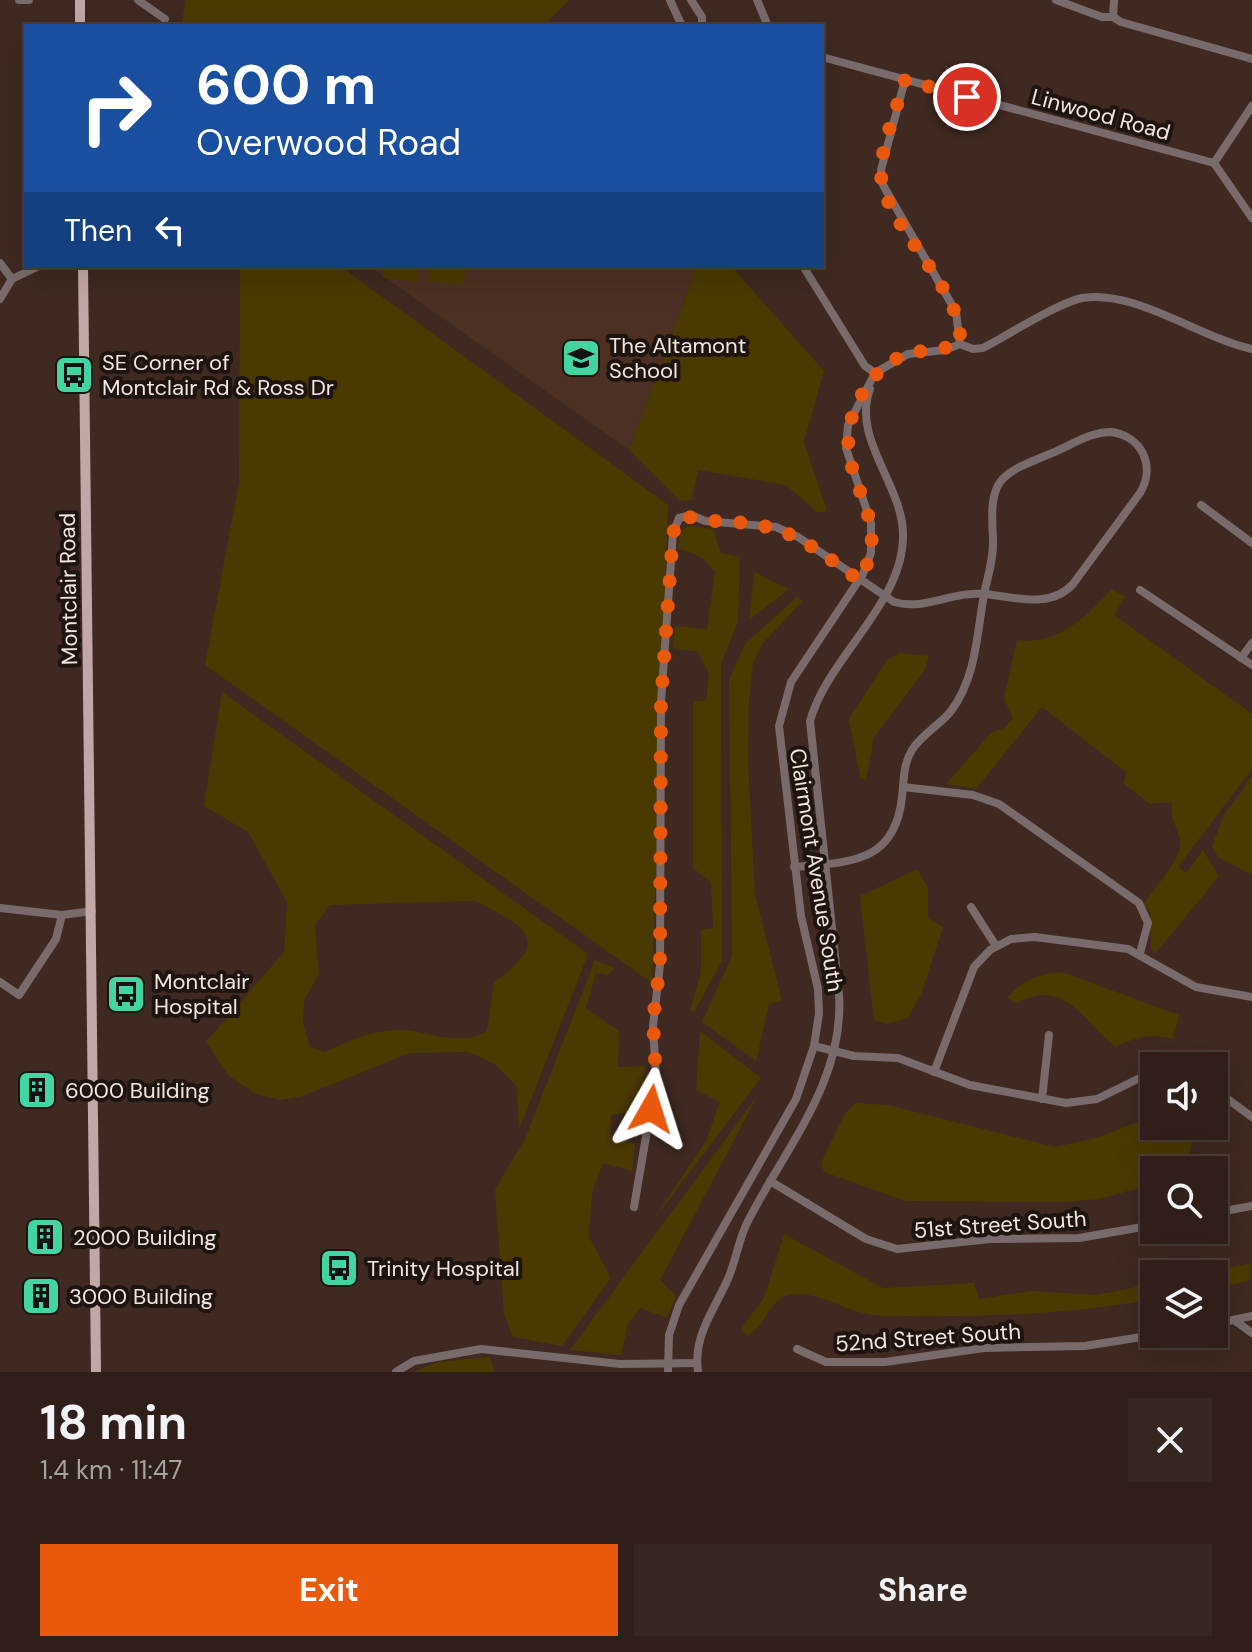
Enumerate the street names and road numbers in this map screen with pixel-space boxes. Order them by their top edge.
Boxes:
street label: Linwood Road [1028,82,1174,147]
street label: Montclair Road [53,513,84,665]
street label: Clairmont Avenue South [783,746,850,994]
street label: 51st Street South [913,1204,1087,1245]
street label: 52nd Street South [834,1317,1022,1358]

